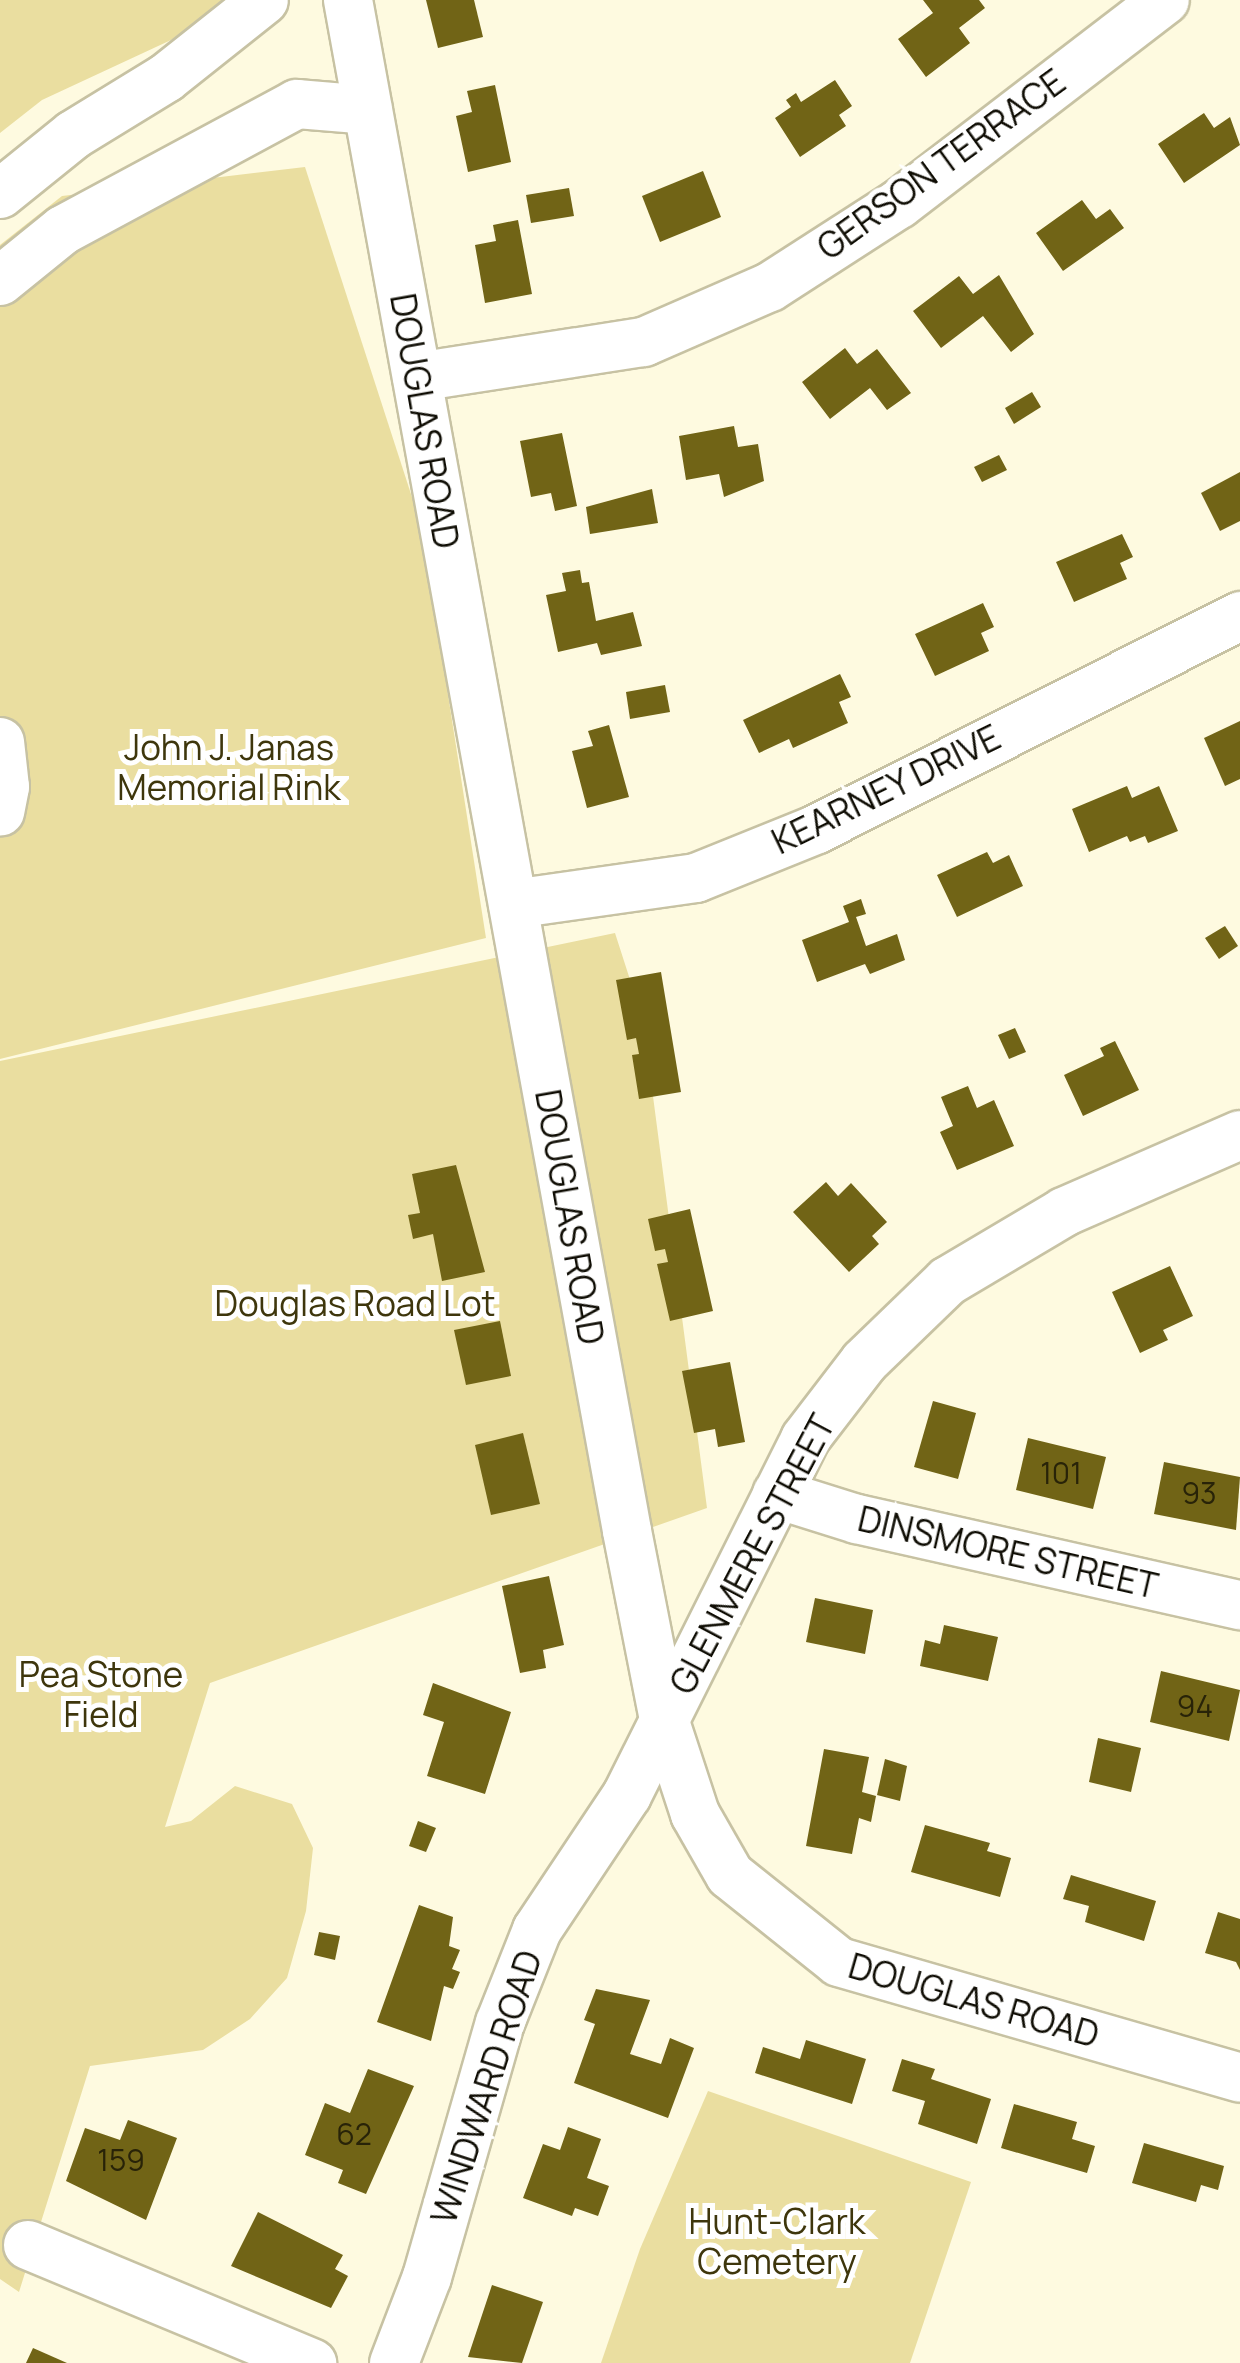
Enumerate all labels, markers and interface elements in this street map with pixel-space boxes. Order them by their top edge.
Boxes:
street label: GERSON TERRACE [809,60,1073,268]
street label: DOUGLAS ROAD [382,290,468,552]
street label: KEARNEY DRIVE [764,715,1008,863]
park label: John J. Janas Memorial Rink [117,726,341,808]
street label: DOUGLAS ROAD [527,1086,613,1348]
park label: Douglas Road Lot [214,1282,496,1324]
street label: GLENMERE STREET [661,1407,843,1701]
house number: 101 [1040,1455,1082,1491]
house number: 93 [1181,1475,1217,1511]
street label: DINSMORE STREET [854,1497,1162,1607]
park label: Pea Stone Field [19,1653,183,1735]
house number: 94 [1177,1688,1213,1724]
street label: DOUGLAS ROAD [844,1944,1104,2056]
street label: WINDWARD ROAD [422,1945,550,2229]
house number: 62 [336,2116,372,2152]
house number: 159 [97,2142,145,2178]
park label: Hunt-Clark Cemetery [689,2200,865,2282]

